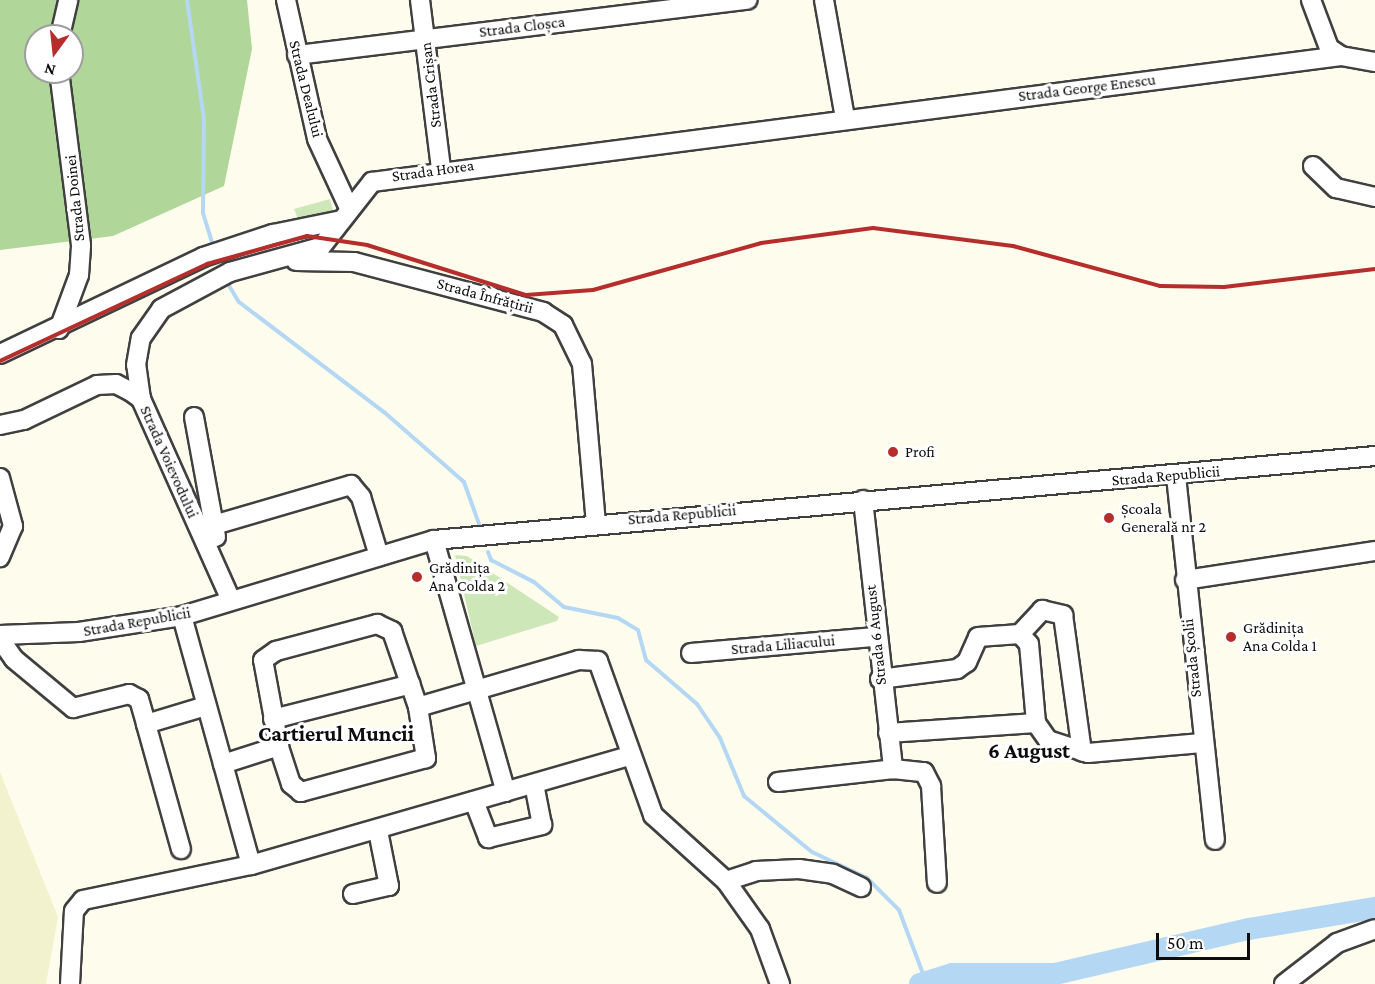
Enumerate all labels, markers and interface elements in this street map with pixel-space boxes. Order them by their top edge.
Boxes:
street label: Strada Cloșca [478,12,566,42]
north arrow [24,24,84,84]
street label: Strada Dealului [285,39,327,139]
street label: Strada Crișan [416,41,446,129]
text: N [42,60,57,80]
street label: Strada George Enescu [1017,70,1157,106]
street label: Strada Doinei [61,154,89,242]
street label: Strada Horea [391,156,475,186]
street label: Strada Înfrățirii [435,274,535,318]
street label: Strada Voievodului [136,403,202,521]
place label: Profi [905,442,935,462]
marker: Profi [886,445,900,459]
street label: Strada Republicii [1111,462,1221,490]
place label: Școala Generală nr 2 [1121,499,1206,537]
street label: Strada Republicii [627,501,737,529]
marker: Școala Generală nr 2 [1102,511,1116,525]
place label: Grădinița Ana Colda 2 [429,558,505,596]
marker: Grădinița Ana Colda 2 [410,570,424,584]
street label: Strada 6 August [861,584,891,686]
street label: Strada Republicii [82,603,192,641]
street label: Strada Școlii [1178,618,1206,698]
place label: Grădinița Ana Colda 1 [1243,618,1317,656]
marker: Grădinița Ana Colda 1 [1224,630,1238,644]
street label: Strada Liliacului [730,631,836,659]
district label: Cartierul Muncii [258,721,414,747]
district label: 6 August [988,738,1070,764]
scale bar [1159,921,1254,959]
text: 50 m [1167,933,1204,953]

